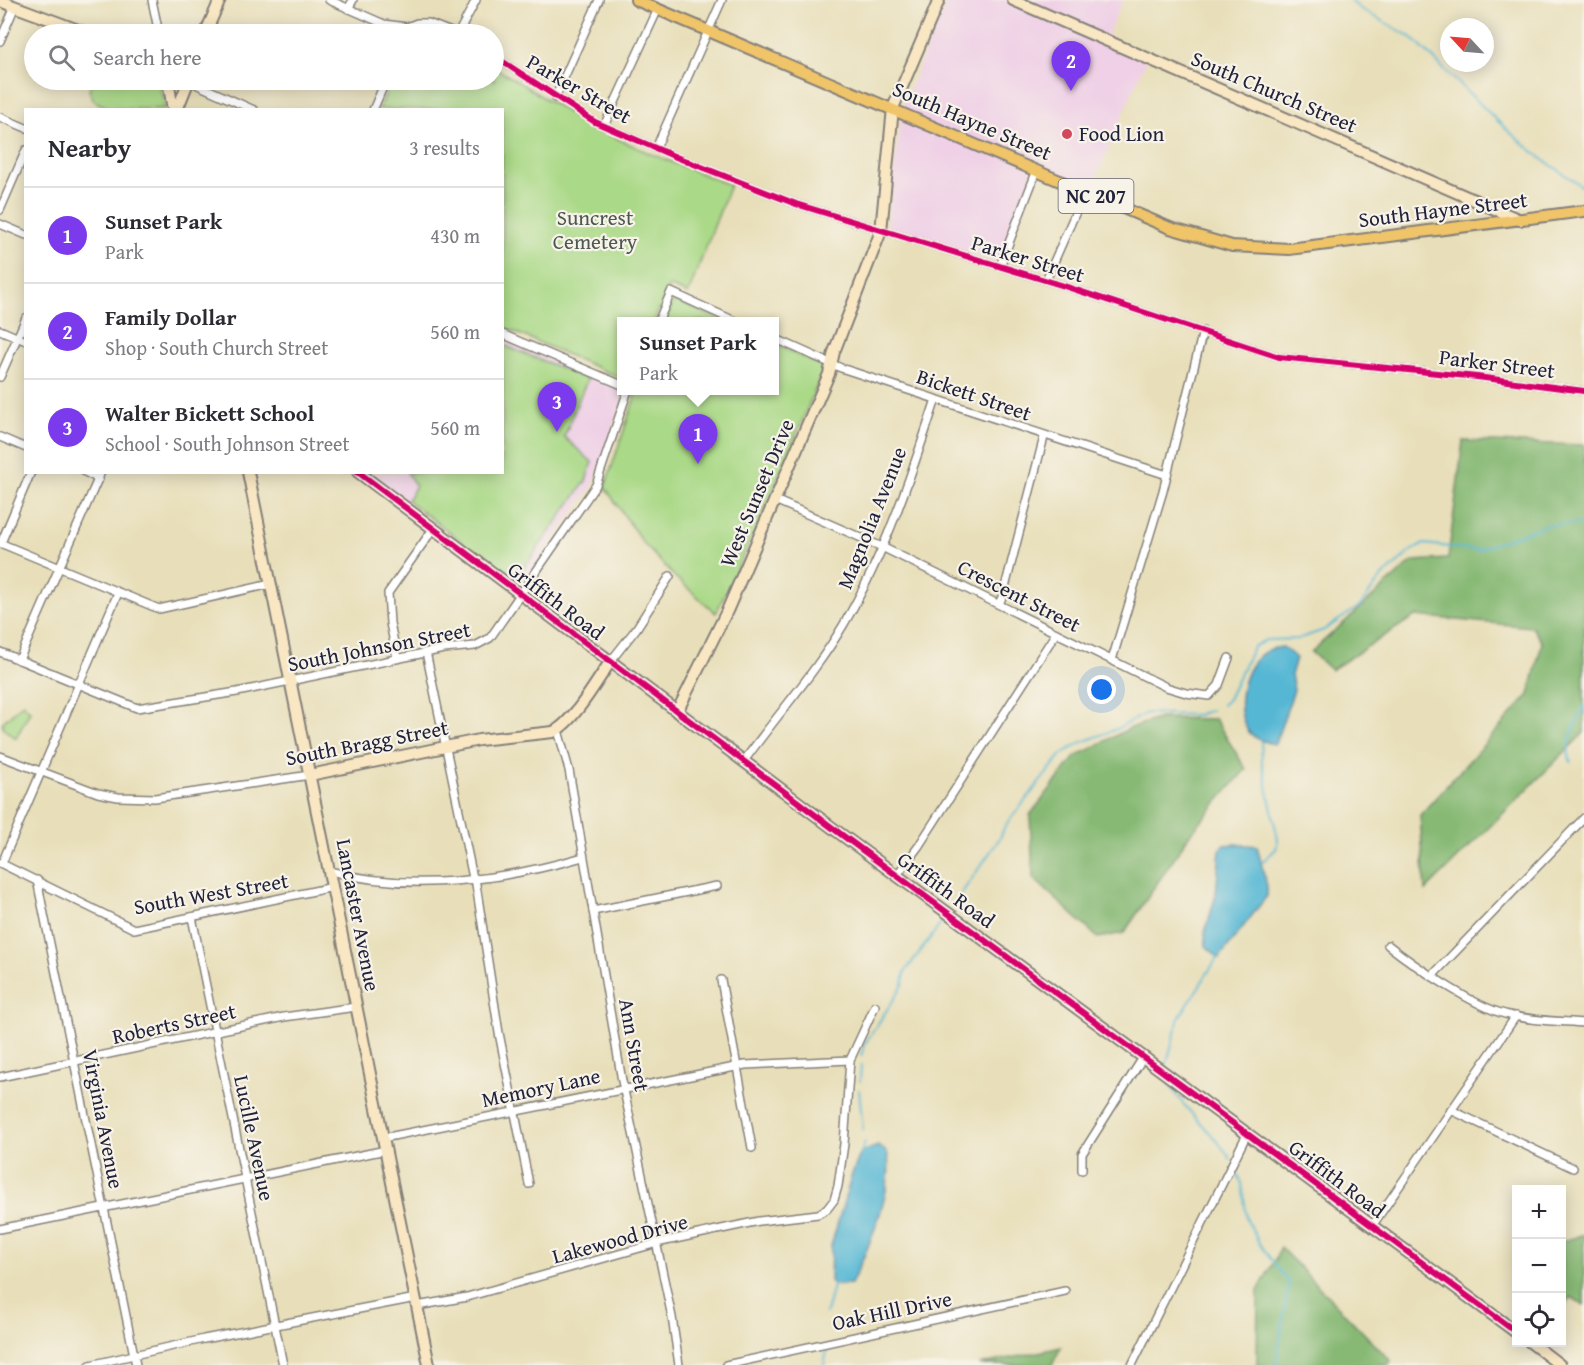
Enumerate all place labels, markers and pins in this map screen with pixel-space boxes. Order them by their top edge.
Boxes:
pin: 2 [1052,42,1090,91]
place label: Food Lion [1079,118,1165,149]
marker: Food Lion [1060,127,1074,141]
pin: 3 [538,382,576,432]
pin: 1 [678,414,718,464]

